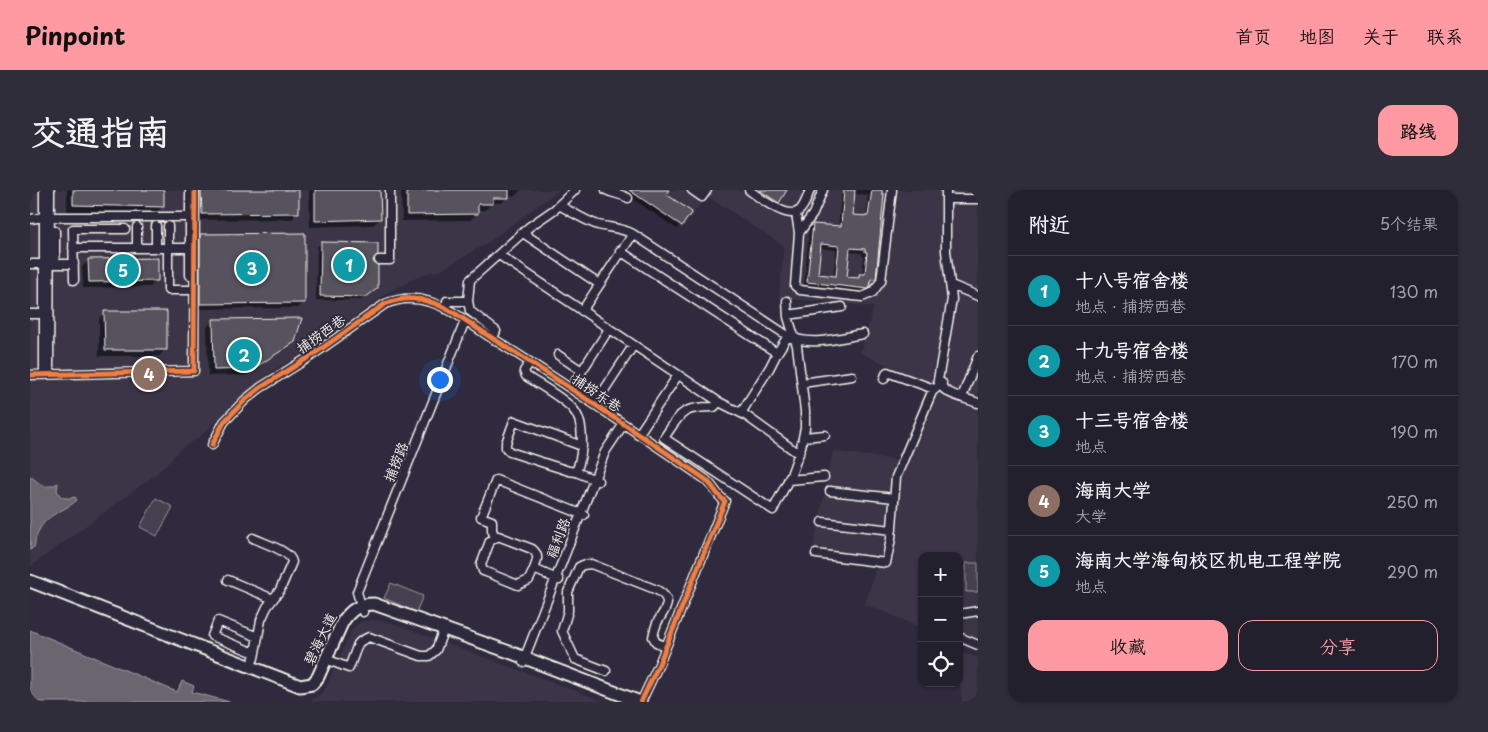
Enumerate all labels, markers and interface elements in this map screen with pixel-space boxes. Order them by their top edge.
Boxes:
text: Pinpoint [25,17,126,53]
text: 首页 [1235,22,1271,49]
text: 地图 [1299,22,1335,49]
text: 关于 [1363,22,1399,49]
text: 联系 [1427,22,1463,49]
text: 交通指南 [30,104,170,157]
button: 路线 [1378,105,1458,156]
text: 附近 [1028,207,1070,239]
text: 5个结果 [1380,211,1438,235]
pin: 1 [333,246,365,284]
pin: 3 [236,249,268,287]
pin: 5 [107,251,139,289]
text: 十八号宿舍楼 [1075,265,1189,293]
text: 1 [1040,279,1048,303]
text: 130 m [1390,279,1438,303]
text: 地点 · 捕捞西巷 [1075,293,1186,317]
street label: 捕捞西巷 [292,308,350,358]
text: 十九号宿舍楼 [1075,335,1189,363]
pin: 2 [228,336,260,374]
text: 2 [1038,349,1050,373]
text: 170 m [1392,349,1438,373]
pin: 4 [133,355,165,393]
text: 地点 · 捕捞西巷 [1075,363,1186,387]
your location [427,367,453,393]
street label: 捕捞东巷 [568,368,627,418]
text: 十三号宿舍楼 [1075,405,1189,433]
text: 3 [1039,419,1049,443]
text: 190 m [1390,419,1438,443]
text: 地点 [1075,433,1107,457]
street label: 捕捞路 [378,438,413,485]
text: 海南大学 [1075,475,1151,503]
text: 4 [1039,489,1049,513]
text: 250 m [1387,489,1438,513]
text: 大学 [1075,503,1107,527]
street label: 福利路 [540,514,575,561]
text: 海南大学海甸校区机电工程学院 [1075,545,1341,573]
map controls [918,552,963,687]
button: + [918,552,963,597]
text: 5 [1039,559,1049,583]
text: 290 m [1387,559,1438,583]
text: 地点 [1075,573,1107,597]
button: − [918,597,963,642]
street label: 碧海大道 [298,609,341,669]
button: 收藏 [1028,620,1228,671]
button: 分享 [1238,620,1438,671]
button: locate [918,642,963,687]

